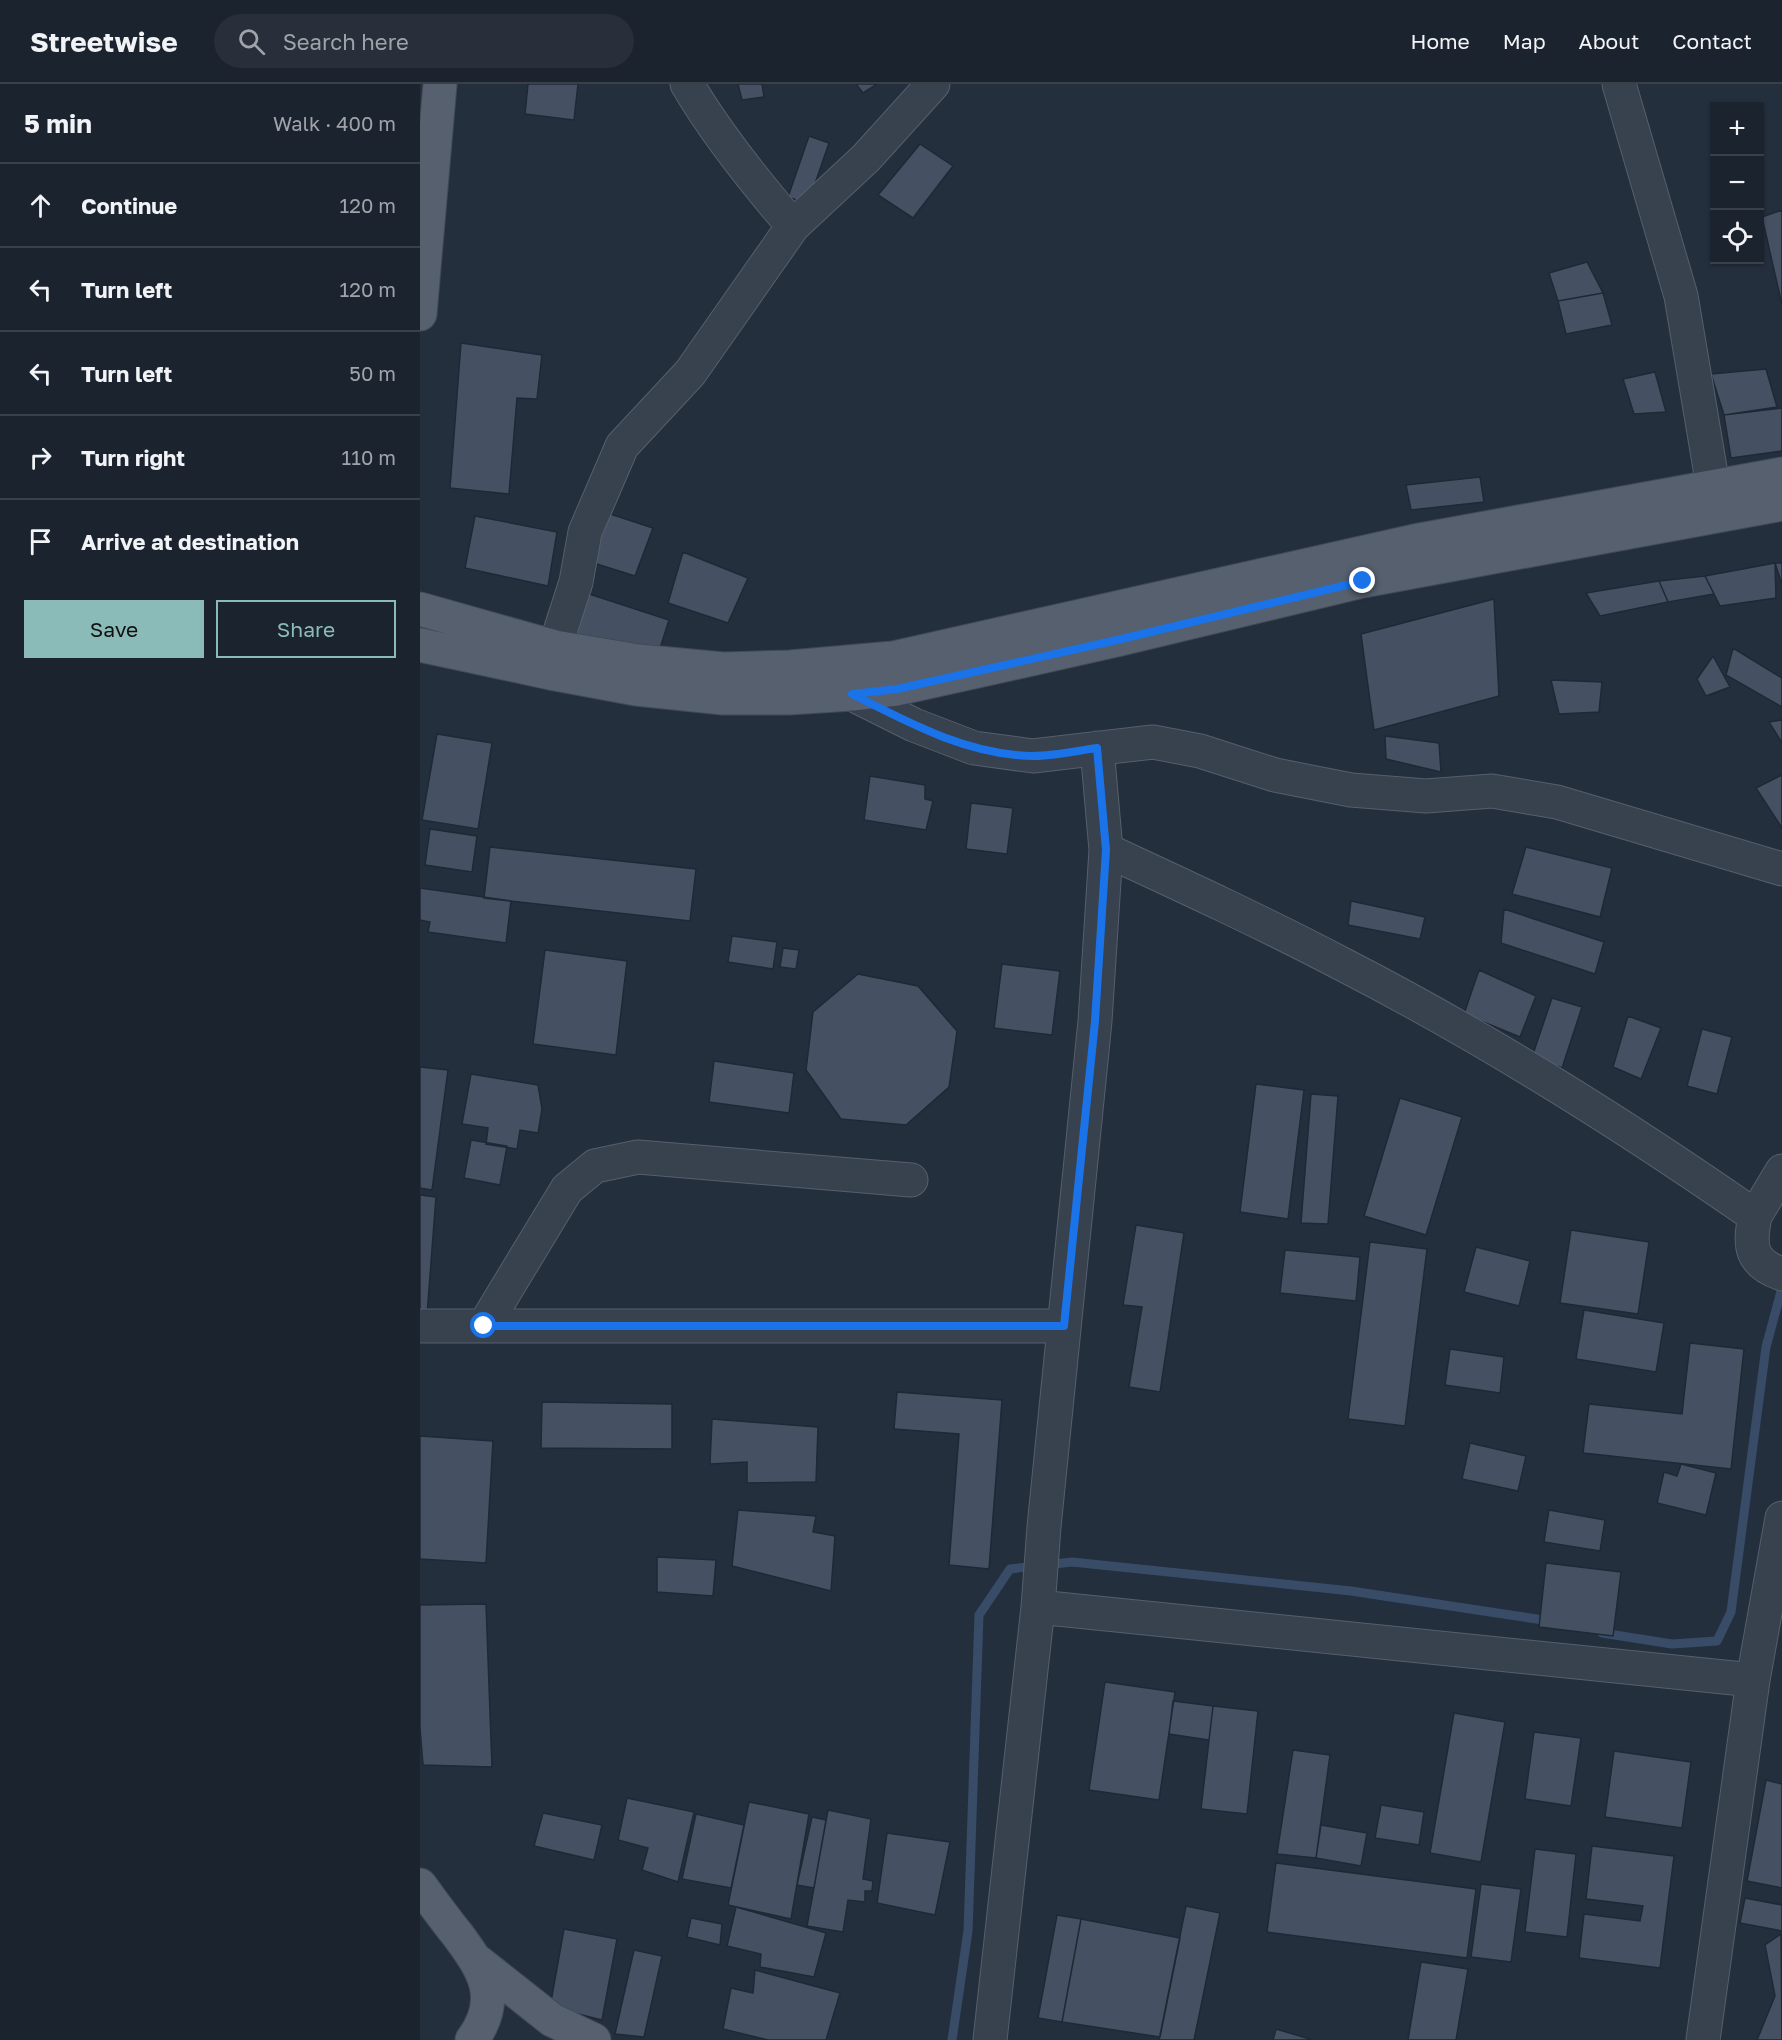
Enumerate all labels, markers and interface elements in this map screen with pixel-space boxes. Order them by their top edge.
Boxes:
search box [214,14,634,68]
text: Streetwise [30,25,178,58]
icon: search [235,25,268,58]
text: Search here [283,28,409,55]
text: Home [1410,28,1470,54]
text: Map [1503,28,1546,54]
text: About [1579,28,1639,54]
text: Contact [1672,28,1752,54]
map controls [1710,102,1764,264]
button: + [1710,102,1764,156]
text: 5 min [24,108,92,139]
text: Walk · 400 m [273,111,396,135]
button: − [1710,156,1764,210]
icon: ahead [24,189,57,222]
text: Continue [81,192,177,219]
text: 120 m [340,193,396,217]
button: locate [1710,210,1764,264]
icon: left [24,273,57,306]
text: Turn left [81,276,172,303]
text: 120 m [340,277,396,301]
icon: left [24,357,57,390]
text: Turn left [81,360,172,387]
text: 50 m [349,361,396,385]
icon: right [24,441,57,474]
text: Turn right [81,444,185,471]
text: 110 m [342,445,396,469]
icon: arrive [24,525,57,558]
text: Arrive at destination [81,528,299,555]
route end [1349,567,1375,593]
button: Save [24,600,204,658]
button: Share [216,600,396,658]
route start [470,1312,496,1338]

